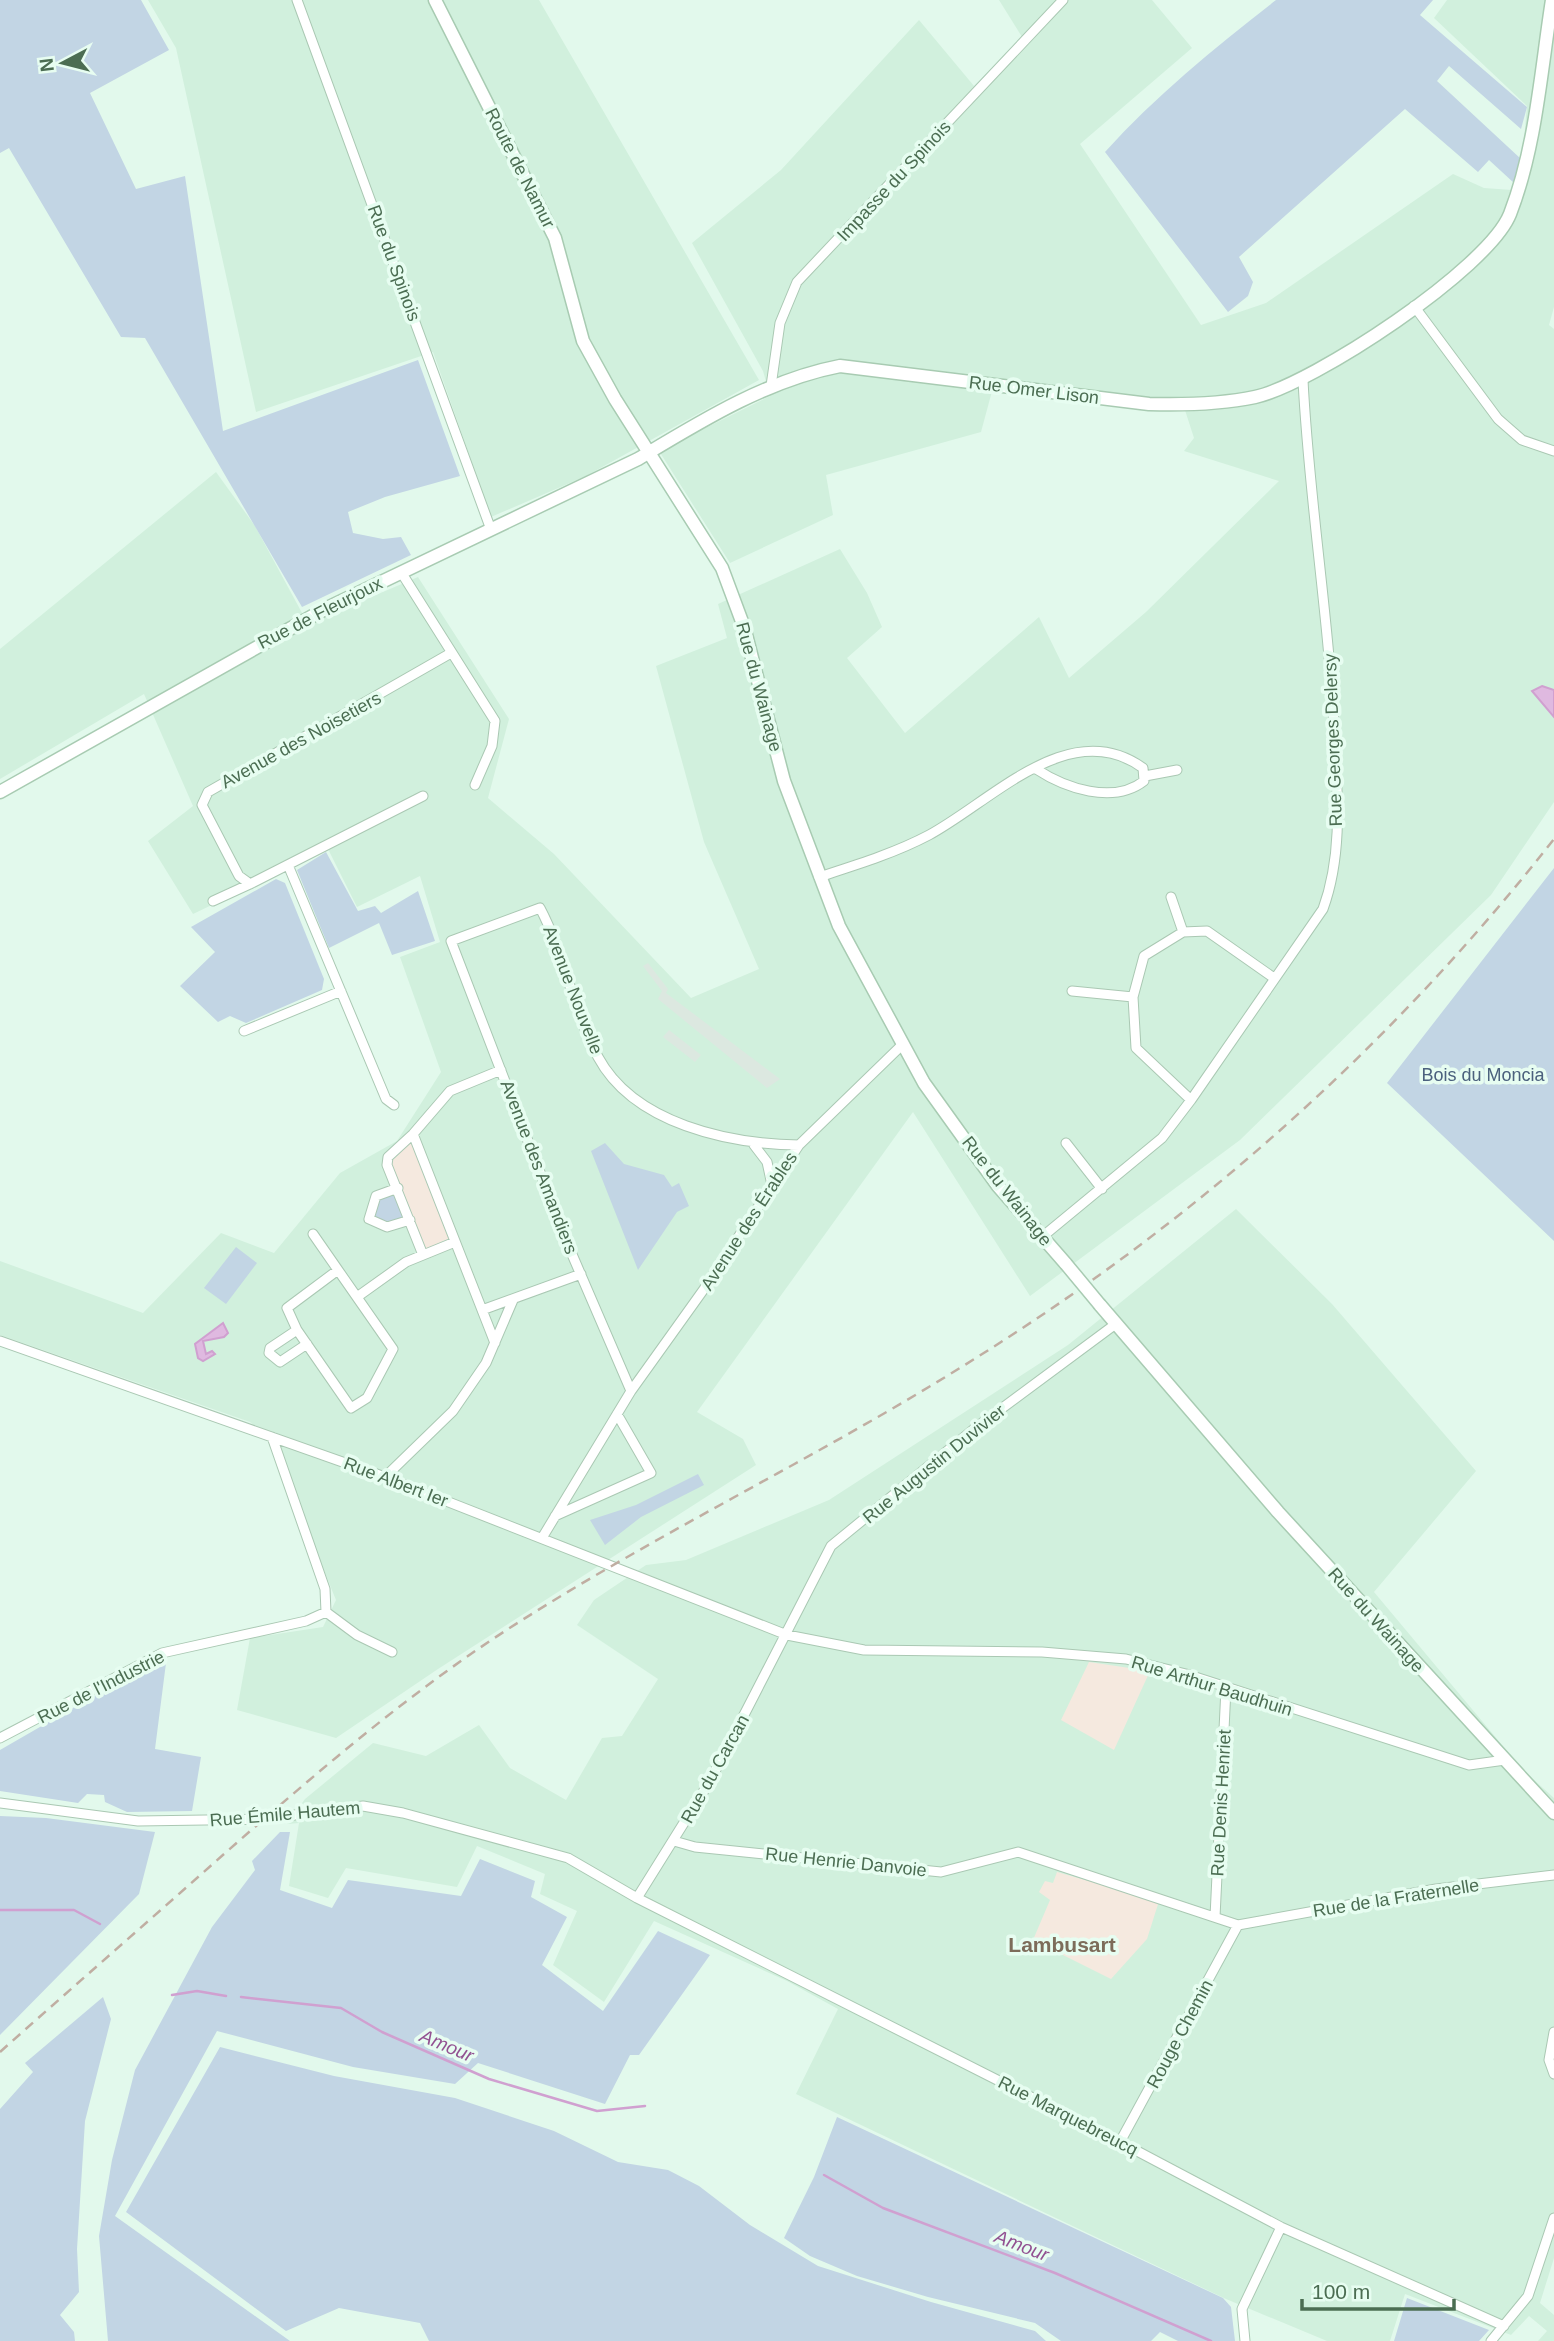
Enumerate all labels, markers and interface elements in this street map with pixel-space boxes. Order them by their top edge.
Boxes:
north arrow [28,28,98,98]
text: N [35,57,58,73]
street label: Route de Namur [481,105,559,231]
street label: Impasse du Spinois [833,117,955,245]
street label: Rue du Spinois [364,202,424,324]
street label: Rue Omer Lison [968,372,1100,408]
street label: Rue de Fleurjoux [254,573,386,653]
street label: Rue du Wainage [732,620,786,754]
street label: Rue Georges Delersy [1320,653,1346,827]
street label: Avenue des Noisetiers [218,688,384,792]
street label: Avenue Nouvelle [539,923,607,1057]
park label: Bois du Moncia [1421,1065,1546,1085]
street label: Avenue des Amandiers [497,1077,581,1257]
street label: Rue du Wainage [958,1132,1056,1250]
street label: Avenue des Érables [697,1148,801,1294]
street label: Rue Augustin Duvivier [859,1401,1009,1527]
street label: Rue Albert Ier [341,1453,451,1511]
street label: Rue du Wainage [1324,1564,1428,1676]
street label: Rue de l'Industrie [34,1646,168,1728]
street label: Rue Arthur Baudhuin [1129,1652,1295,1720]
street label: Rue du Carcan [677,1711,753,1827]
street label: Rue Denis Henriet [1207,1729,1235,1877]
street label: Rue Émile Hautem [209,1797,361,1831]
street label: Rue Henrie Danvoie [764,1844,928,1880]
street label: Rue de la Fraternelle [1311,1875,1481,1921]
district label: Lambusart [1008,1933,1116,1956]
street label: Rouge Chemin [1143,1976,1217,2092]
water label: Amour [416,2024,477,2066]
street label: Rue Marquebreucq [995,2072,1141,2160]
water label: Amour [991,2225,1052,2266]
scale bar [1302,2268,1454,2312]
text: 100 m [1312,2280,1370,2303]

